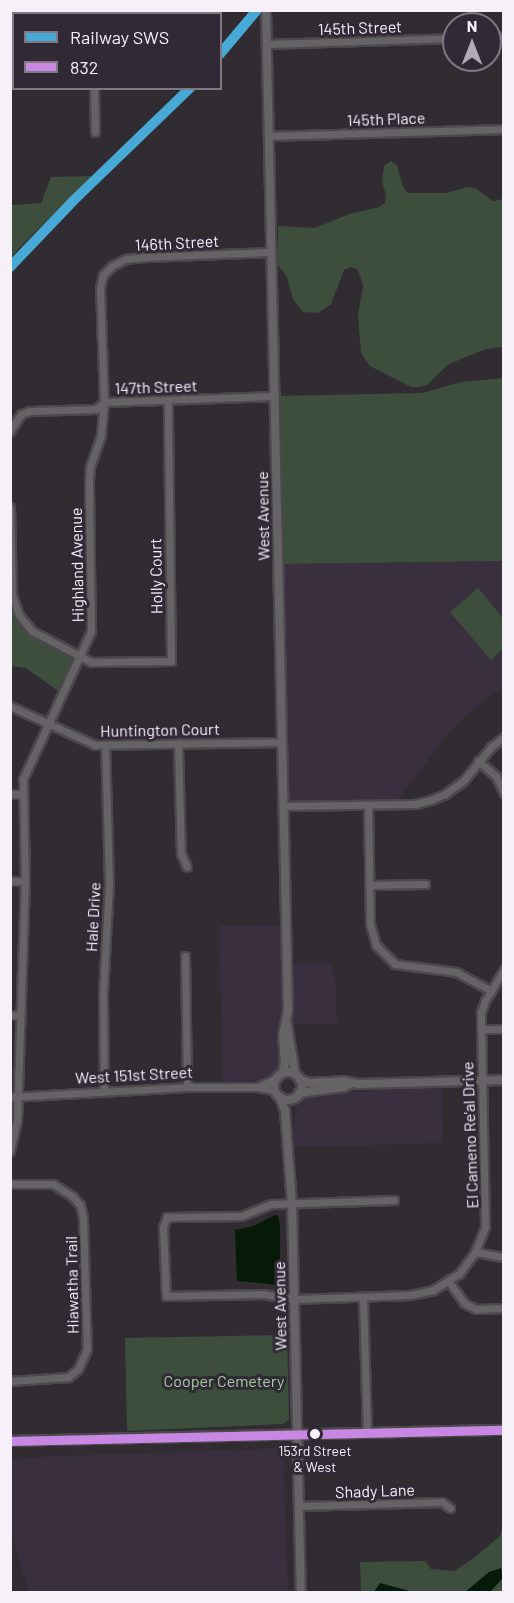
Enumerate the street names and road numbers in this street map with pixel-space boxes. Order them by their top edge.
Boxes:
street label: 145th Street [318,17,402,39]
street label: 145th Place [346,108,426,130]
street label: 146th Street [135,231,219,255]
street label: 147th Street [114,376,198,398]
street label: West Avenue [253,471,273,561]
street label: Highland Avenue [66,507,88,623]
street label: Holly Court [146,538,166,614]
street label: Huntington Court [100,719,220,741]
street label: Hale Drive [82,882,104,952]
street label: El Cameno Re'al Drive [458,1061,482,1209]
street label: West 151st Street [75,1062,193,1088]
street label: Hiawatha Trail [62,1236,82,1334]
street label: West Avenue [270,1261,290,1351]
street label: Shady Lane [335,1480,415,1502]

